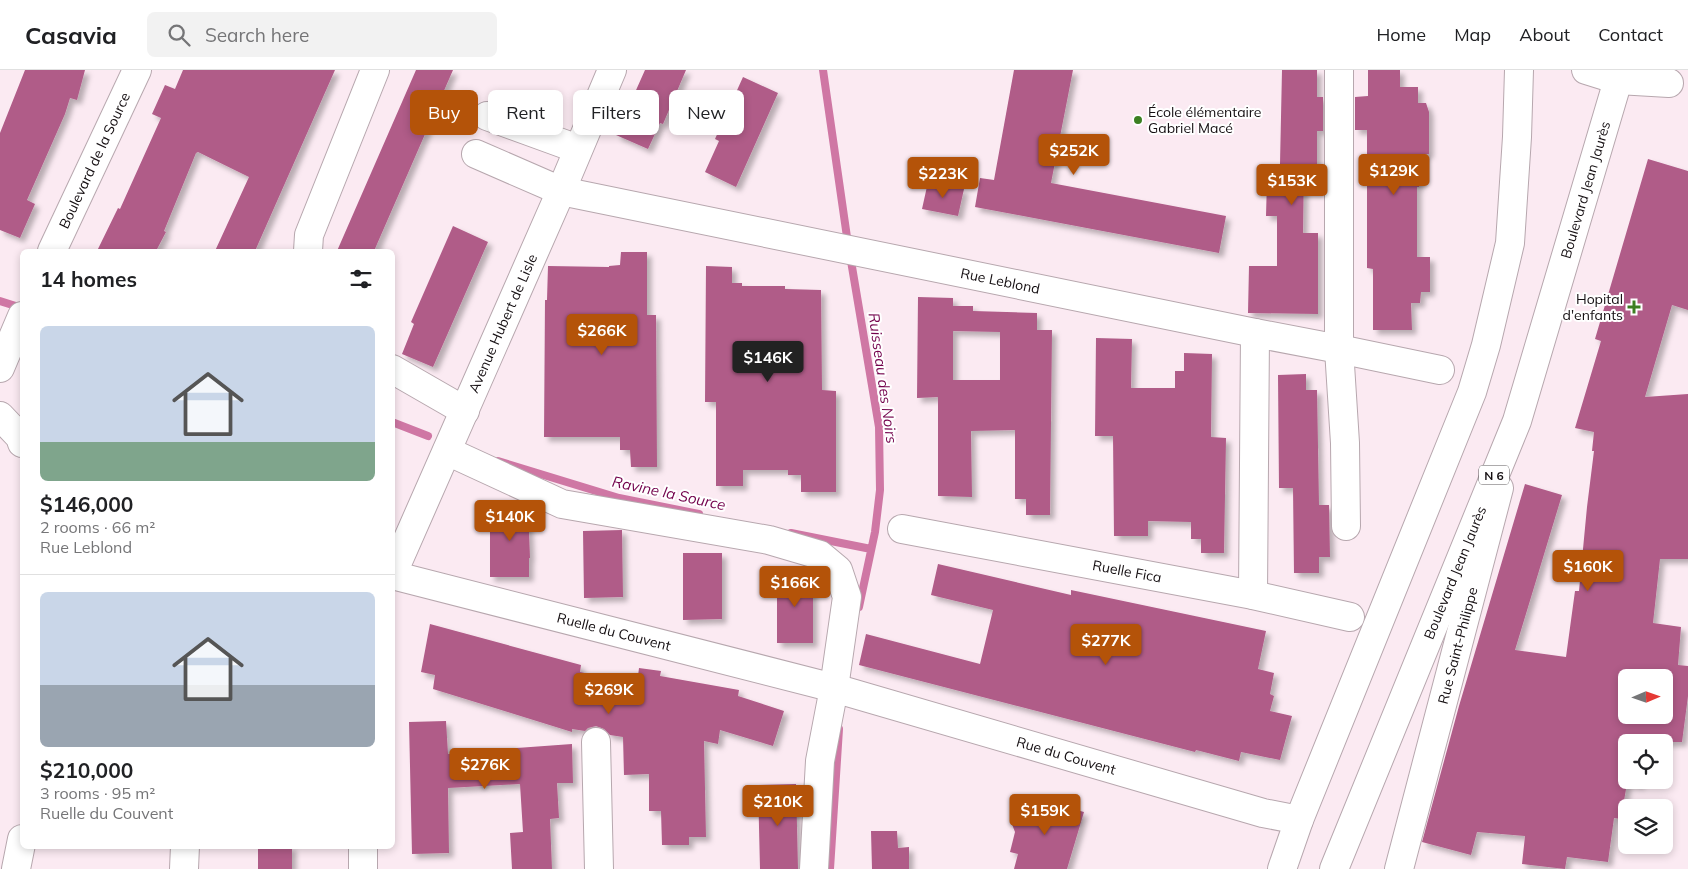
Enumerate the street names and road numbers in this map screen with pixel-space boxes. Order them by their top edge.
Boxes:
street label: Boulevard de la Source [55,89,134,232]
street label: Boulevard Jean Jaurès [1557,119,1614,261]
street label: Avenue Hubert de Lisle [464,251,541,396]
street label: Rue Leblond [959,264,1041,298]
road number: N 6 [1479,466,1509,484]
street label: Boulevard Jean Jaurès [1420,503,1490,642]
street label: Ruelle Fica [1091,556,1163,587]
street label: Rue Saint-Philippe [1434,585,1482,706]
street label: Ruelle du Couvent [555,609,673,655]
street label: Rue du Couvent [1014,733,1118,779]

